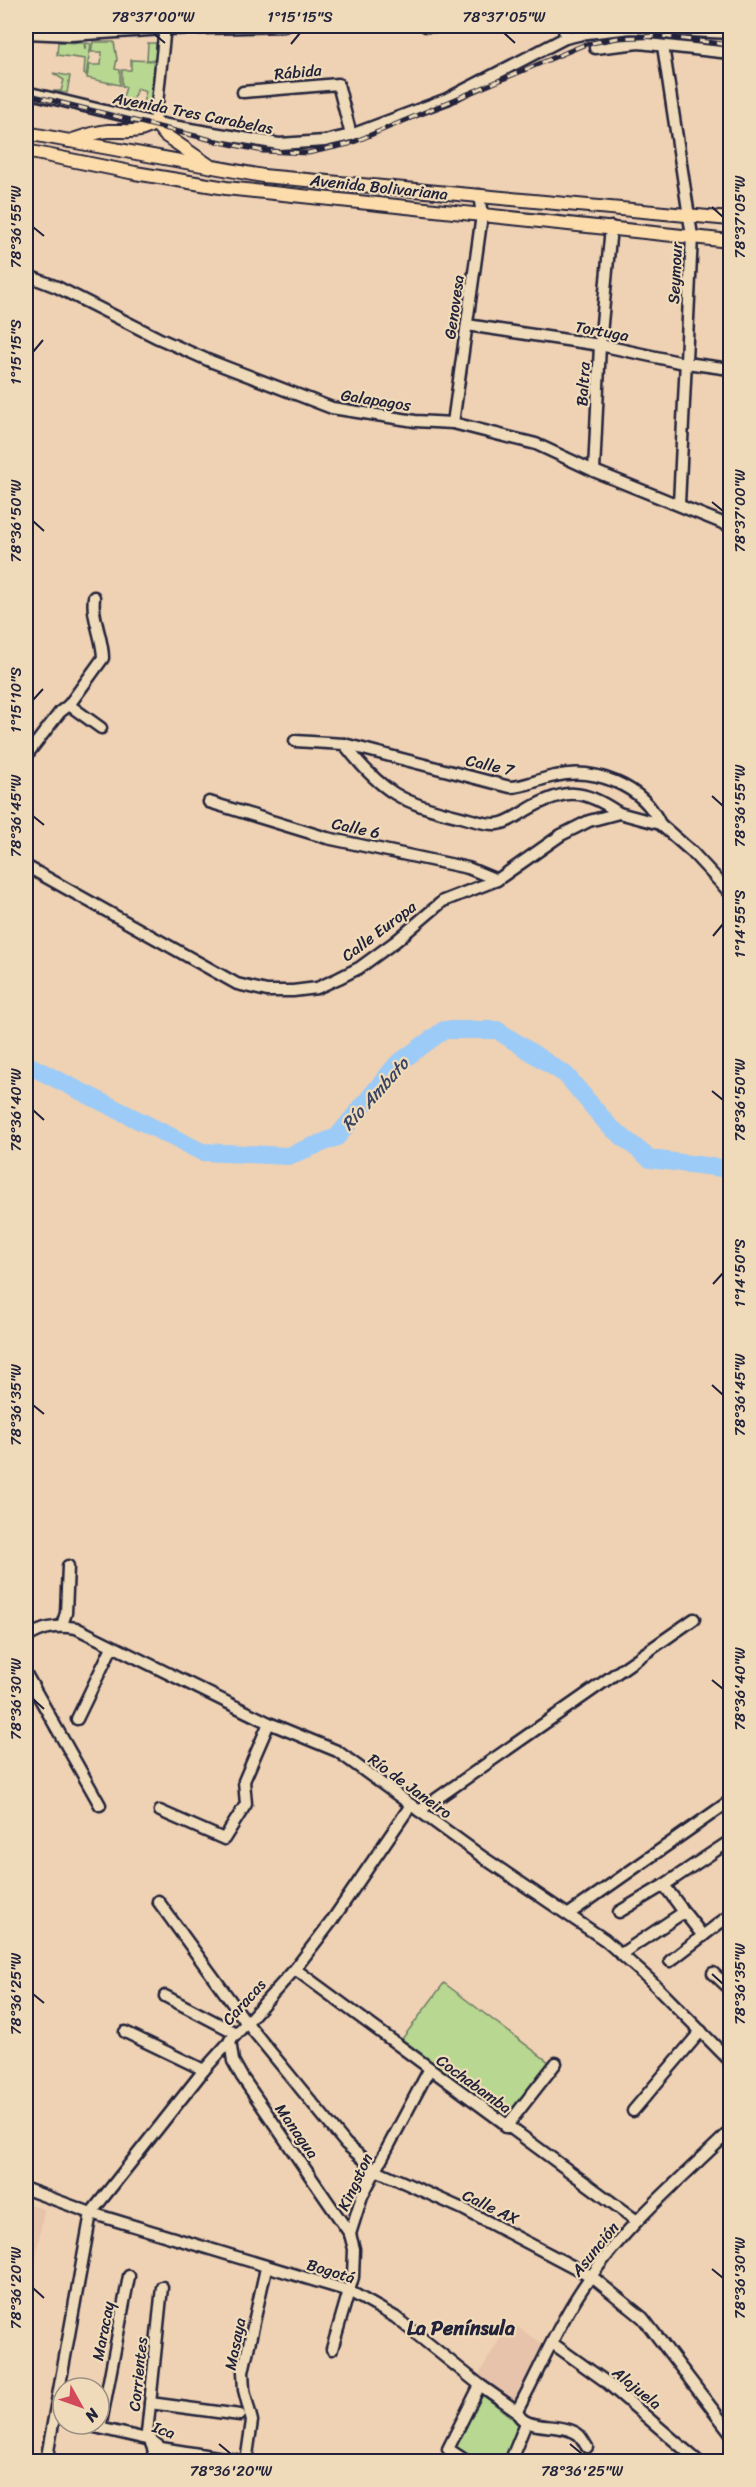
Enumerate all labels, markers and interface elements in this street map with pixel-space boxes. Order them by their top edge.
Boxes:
text: 78°37'00"W [111,4,195,30]
text: 1°15'15"S [267,4,333,30]
text: 78°37'05"W [463,4,546,30]
street label: Rábida [273,55,324,89]
street label: Avenida Tres Carabelas [110,83,276,143]
street label: Avenida Bolivariana [308,165,449,209]
text: 78°37'05"W [727,175,753,258]
text: 78°36'55"W [3,185,29,268]
street label: Seymour [659,240,691,305]
street label: Genovesa [435,273,473,341]
street label: Tortuga [573,312,631,350]
text: 1°15'15"S [3,319,29,385]
street label: Baltra [567,360,599,407]
street label: Galapagos [339,380,414,420]
text: 78°37'00"W [727,469,753,553]
text: 78°36'50"W [3,479,29,562]
text: 1°15'10"S [3,667,29,733]
street label: Calle 7 [463,745,518,785]
text: 78°36'55"W [727,764,753,847]
text: 78°36'45"W [3,774,29,857]
street label: Calle 6 [329,809,383,847]
text: 1°14'55"S [727,889,753,958]
street label: Calle Europa [335,892,424,969]
water label: Río Ambato [333,1049,418,1138]
text: 78°36'50"W [727,1058,753,1141]
text: 78°36'40"W [3,1068,29,1152]
text: 1°14'50"S [727,1238,753,1307]
text: 78°36'45"W [727,1353,753,1436]
text: 78°36'35"W [3,1364,29,1446]
text: 78°36'40"W [727,1647,753,1731]
text: 78°36'30"W [3,1658,29,1740]
street label: Río de Janeiro [362,1745,458,1827]
text: 78°36'35"W [727,1943,753,2025]
text: 78°36'25"W [3,1953,29,2035]
street label: Caracas [215,1971,274,2032]
street label: Cochabamba [430,2046,518,2122]
street label: Managua [267,2097,327,2165]
street label: Kingston [329,2148,381,2216]
street label: Calle AX [457,2181,525,2234]
street label: Asunción [563,2215,627,2284]
text: 78°36'30"W [727,2237,753,2319]
text: 78°36'20"W [3,2246,29,2329]
street label: Bogotá [303,2250,359,2292]
street label: Maracay [83,2298,123,2363]
district label: La Península [407,2311,515,2346]
street label: Masaya [216,2315,254,2373]
street label: Corrientes [120,2335,156,2413]
street label: Alajuela [605,2358,668,2417]
north arrow [51,2376,111,2436]
text: N [77,2401,107,2430]
street label: Ica [147,2412,180,2448]
text: 78°36'20"W [190,2458,273,2484]
text: 78°36'25"W [541,2458,623,2484]

